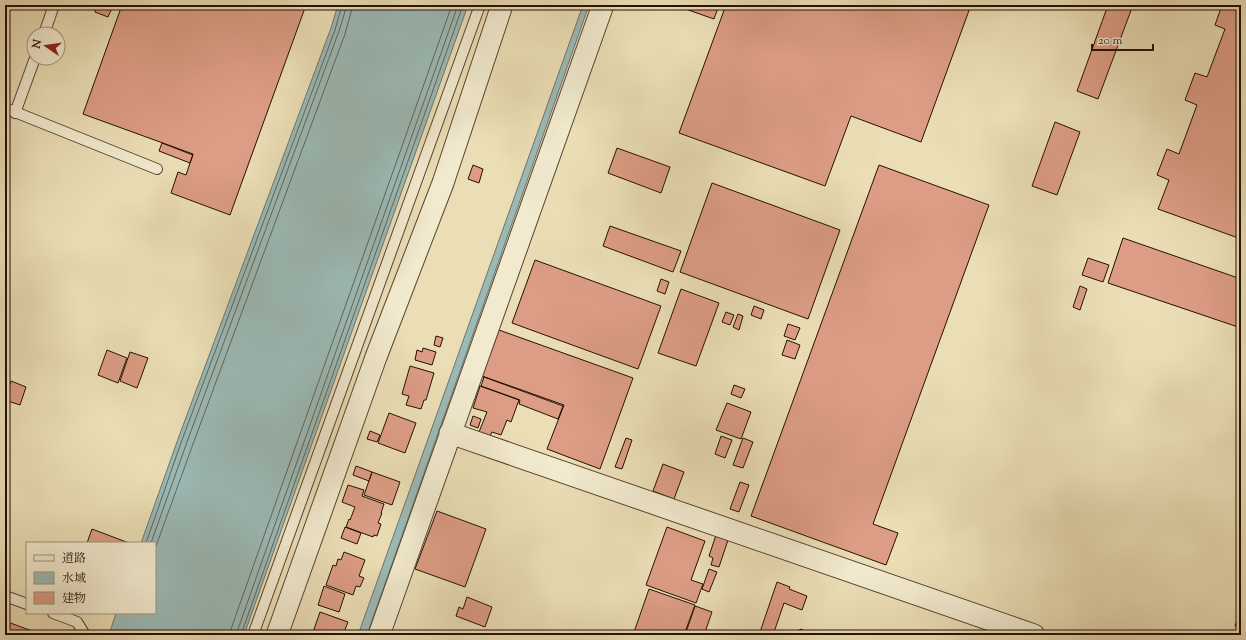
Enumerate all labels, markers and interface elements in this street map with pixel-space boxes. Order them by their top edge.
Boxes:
north arrow [26,26,66,66]
scale bar [1092,26,1153,52]
text: 20 m [1098,32,1123,50]
text: N [28,38,46,51]
legend [26,542,156,614]
text: 道路 [62,550,86,568]
text: 水域 [62,570,86,588]
text: 建物 [62,590,86,608]

